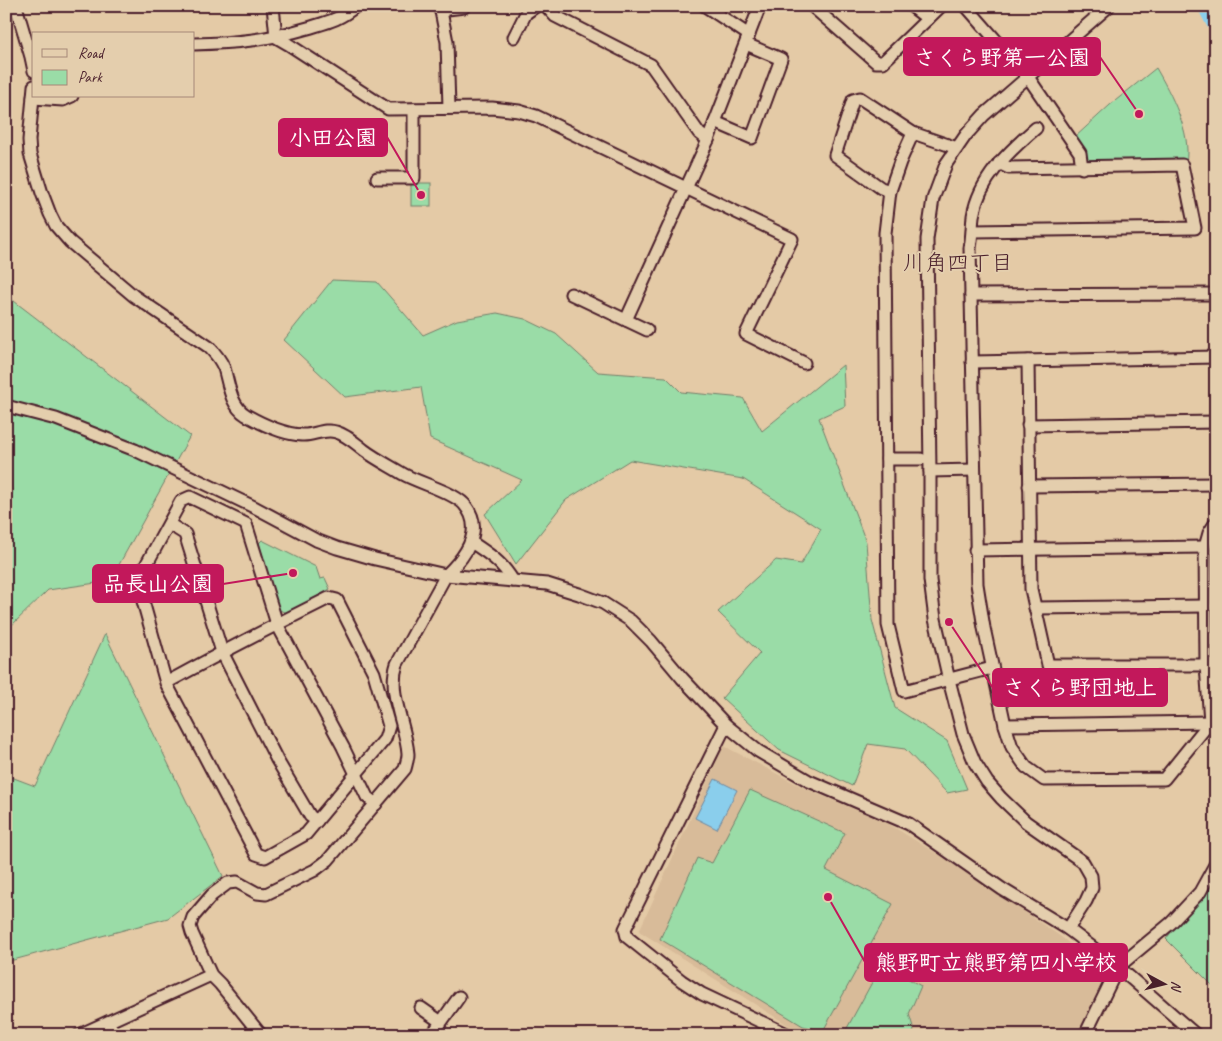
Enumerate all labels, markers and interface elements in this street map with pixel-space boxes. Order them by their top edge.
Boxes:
legend [32,32,195,98]
callout: さくら野第一公園 [904,38,1100,75]
text: Road [78,44,105,63]
text: さくら野第一公園 [914,44,1090,72]
text: Park [78,68,103,87]
callout: 小田公園 [279,119,387,156]
text: 小田公園 [289,124,377,152]
district label: 川角四丁目 [903,249,1013,277]
callout: 品長山公園 [93,565,223,602]
text: 品長山公園 [103,570,213,598]
callout: さくら野団地上 [993,669,1167,706]
text: さくら野団地上 [1003,674,1157,702]
callout: 熊野町立熊野第四小学校 [865,944,1127,981]
text: 熊野町立熊野第四小学校 [875,949,1117,977]
north arrow [1140,958,1190,1008]
text: N [1167,980,1185,993]

